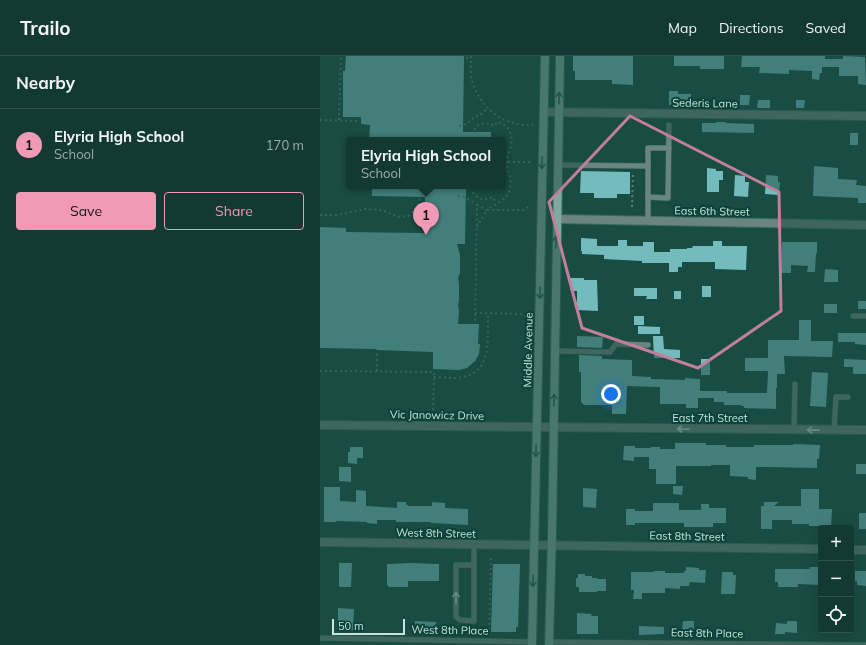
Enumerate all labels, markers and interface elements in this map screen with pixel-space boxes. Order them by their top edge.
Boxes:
text: Trailo [20,16,71,40]
text: Map [668,19,697,37]
text: Directions [719,19,784,37]
text: Saved [806,19,846,37]
text: Nearby [16,72,75,93]
one-way arrow [556,92,563,105]
street label: Sederis Lane [672,95,738,111]
text: Elyria High School [54,127,184,146]
text: 1 [25,137,33,153]
text: 170 m [266,137,304,153]
popup [346,137,506,189]
text: School [54,146,94,162]
text: Elyria High School [361,146,491,165]
one-way arrow [539,156,546,169]
text: School [361,165,401,181]
button: Save [16,192,156,230]
button: Share [164,192,304,230]
pin: 1 [413,202,439,235]
street label: East 6th Street [674,203,750,219]
one-way arrow [552,236,560,249]
one-way arrow [536,286,544,299]
street label: Middle Avenue [520,312,536,388]
your location [601,384,621,404]
one-way arrow [550,394,558,407]
street label: Vic Janowicz Drive [390,407,484,423]
street label: East 7th Street [672,411,748,425]
one-way arrow [677,425,690,432]
one-way arrow [807,426,820,434]
one-way arrow [533,444,540,457]
street label: West 8th Street [396,525,476,541]
map controls [818,525,854,633]
button: + [818,525,854,561]
street label: East 8th Street [649,528,725,544]
button: − [818,561,854,597]
one-way arrow [530,574,537,587]
one-way arrow [452,592,460,605]
button: locate [818,597,854,633]
scale bar [332,617,405,636]
text: 50 m [338,619,364,633]
street label: West 8th Place [411,622,489,638]
street label: East 8th Place [671,625,743,641]

